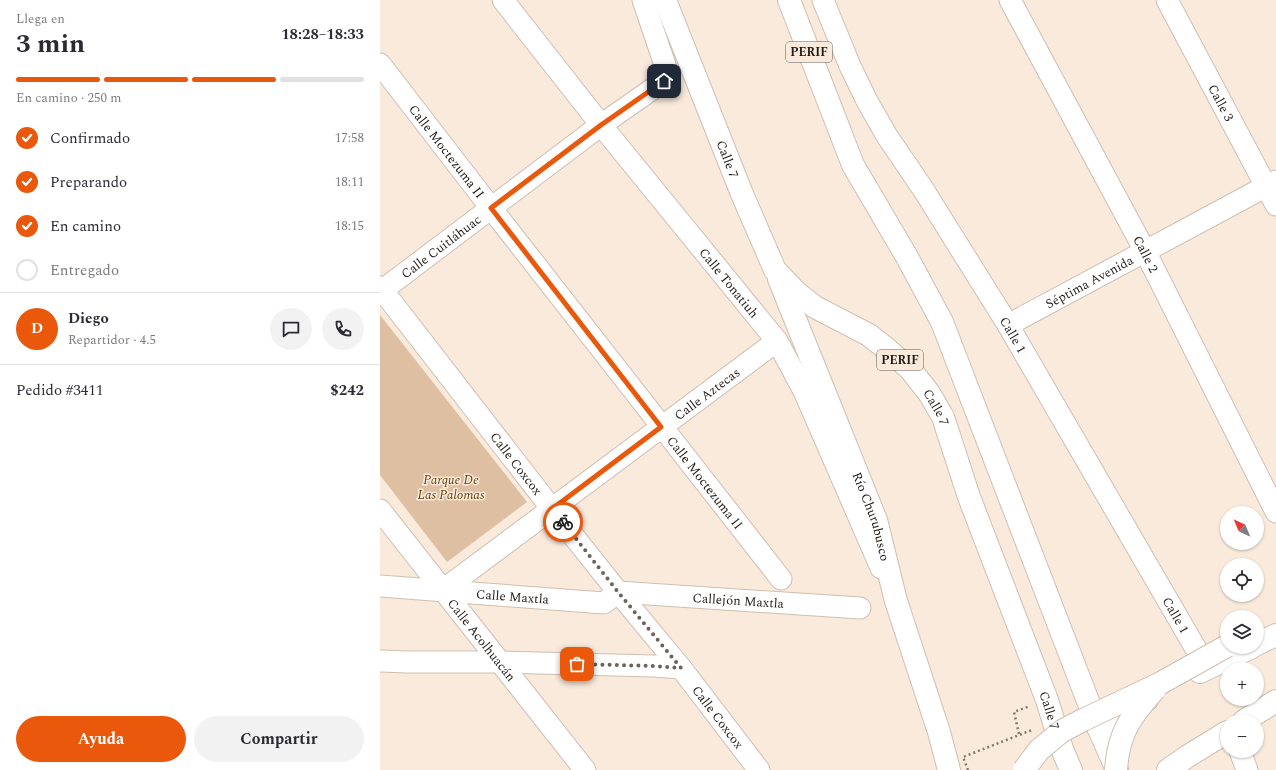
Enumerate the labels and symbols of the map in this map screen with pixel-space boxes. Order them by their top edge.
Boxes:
road number: PERIF [786,42,832,62]
pin [647,64,681,98]
street label: Calle 3 [1202,81,1239,125]
street label: Calle Moctezuma II [404,100,489,203]
street label: Calle 7 [711,137,744,181]
street label: Calle Cuitláhuac [397,210,486,284]
street label: Calle 2 [1127,232,1163,276]
street label: Calle Tonatiuh [694,244,764,323]
street label: Séptima Avenida [1042,250,1138,314]
street label: Calle 1 [994,313,1031,357]
road number: PERIF [877,350,923,370]
street label: Calle Aztecas [670,363,745,425]
street label: Calle 7 [918,385,954,428]
street label: Calle Coxcox [485,428,547,500]
street label: Calle Moctezuma II [662,432,748,534]
street label: Río Churubusco [847,469,895,563]
park label: Parque De Las Palomas [417,470,485,505]
courier [543,502,583,542]
north arrow [1220,506,1264,550]
street label: Calle Maxtla [475,584,550,610]
street label: Callejón Maxtla [692,588,785,614]
street label: Calle 1 [1157,593,1194,637]
street label: Calle Acolhuacán [442,594,521,686]
pin [560,647,594,681]
street label: Calle Coxcox [687,681,749,754]
street label: Calle 7 [1033,688,1065,732]

